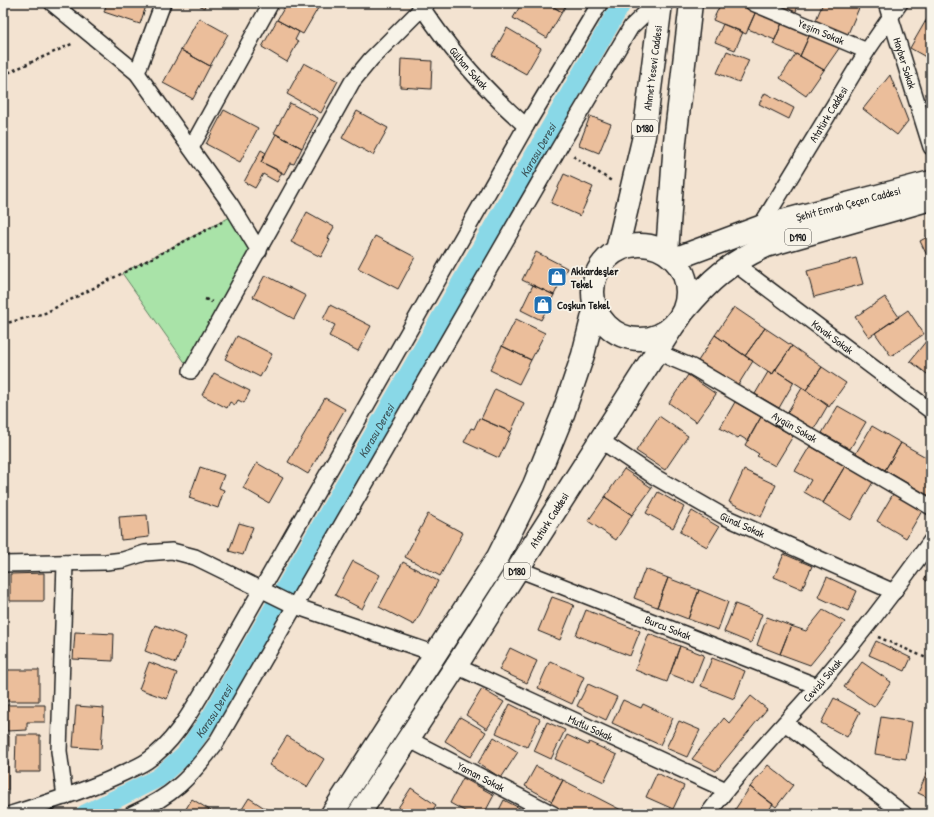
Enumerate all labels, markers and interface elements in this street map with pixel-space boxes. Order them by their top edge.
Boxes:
street label: Yeşim Sokak [796,16,847,48]
street label: Ahmet Yesevi Caddesi [640,24,665,111]
street label: Hayber Sokak [890,36,919,91]
street label: Gülhan Sokak [446,44,491,93]
street label: Atatürk Caddesi [806,84,851,145]
water label: Karasu Deresi [515,119,560,180]
road number: D180 [632,120,658,136]
street label: Şehit Emrah Çeçen Caddesi [794,183,902,224]
road number: D190 [785,229,811,245]
place label: Akkardeşler Tekel [570,264,619,291]
shop icon: Akkardeşler Tekel [546,266,568,288]
shop icon: Coşkun Tekel [532,294,554,316]
place label: Coşkun Tekel [557,298,611,312]
street label: Kavak Sokak [809,317,856,357]
water label: Karasu Deresi [353,399,399,461]
street label: Aygün Sokak [770,408,820,446]
street label: Atatürk Caddesi [526,490,572,550]
street label: Günal Sokak [718,509,767,541]
road number: D180 [504,563,530,579]
street label: Burcu Sokak [643,612,693,643]
street label: Cevizli Sokak [800,655,845,705]
water label: Karasu Deresi [190,680,237,741]
street label: Mutlu Sokak [566,711,615,744]
street label: Yaman Sokak [455,759,507,795]

